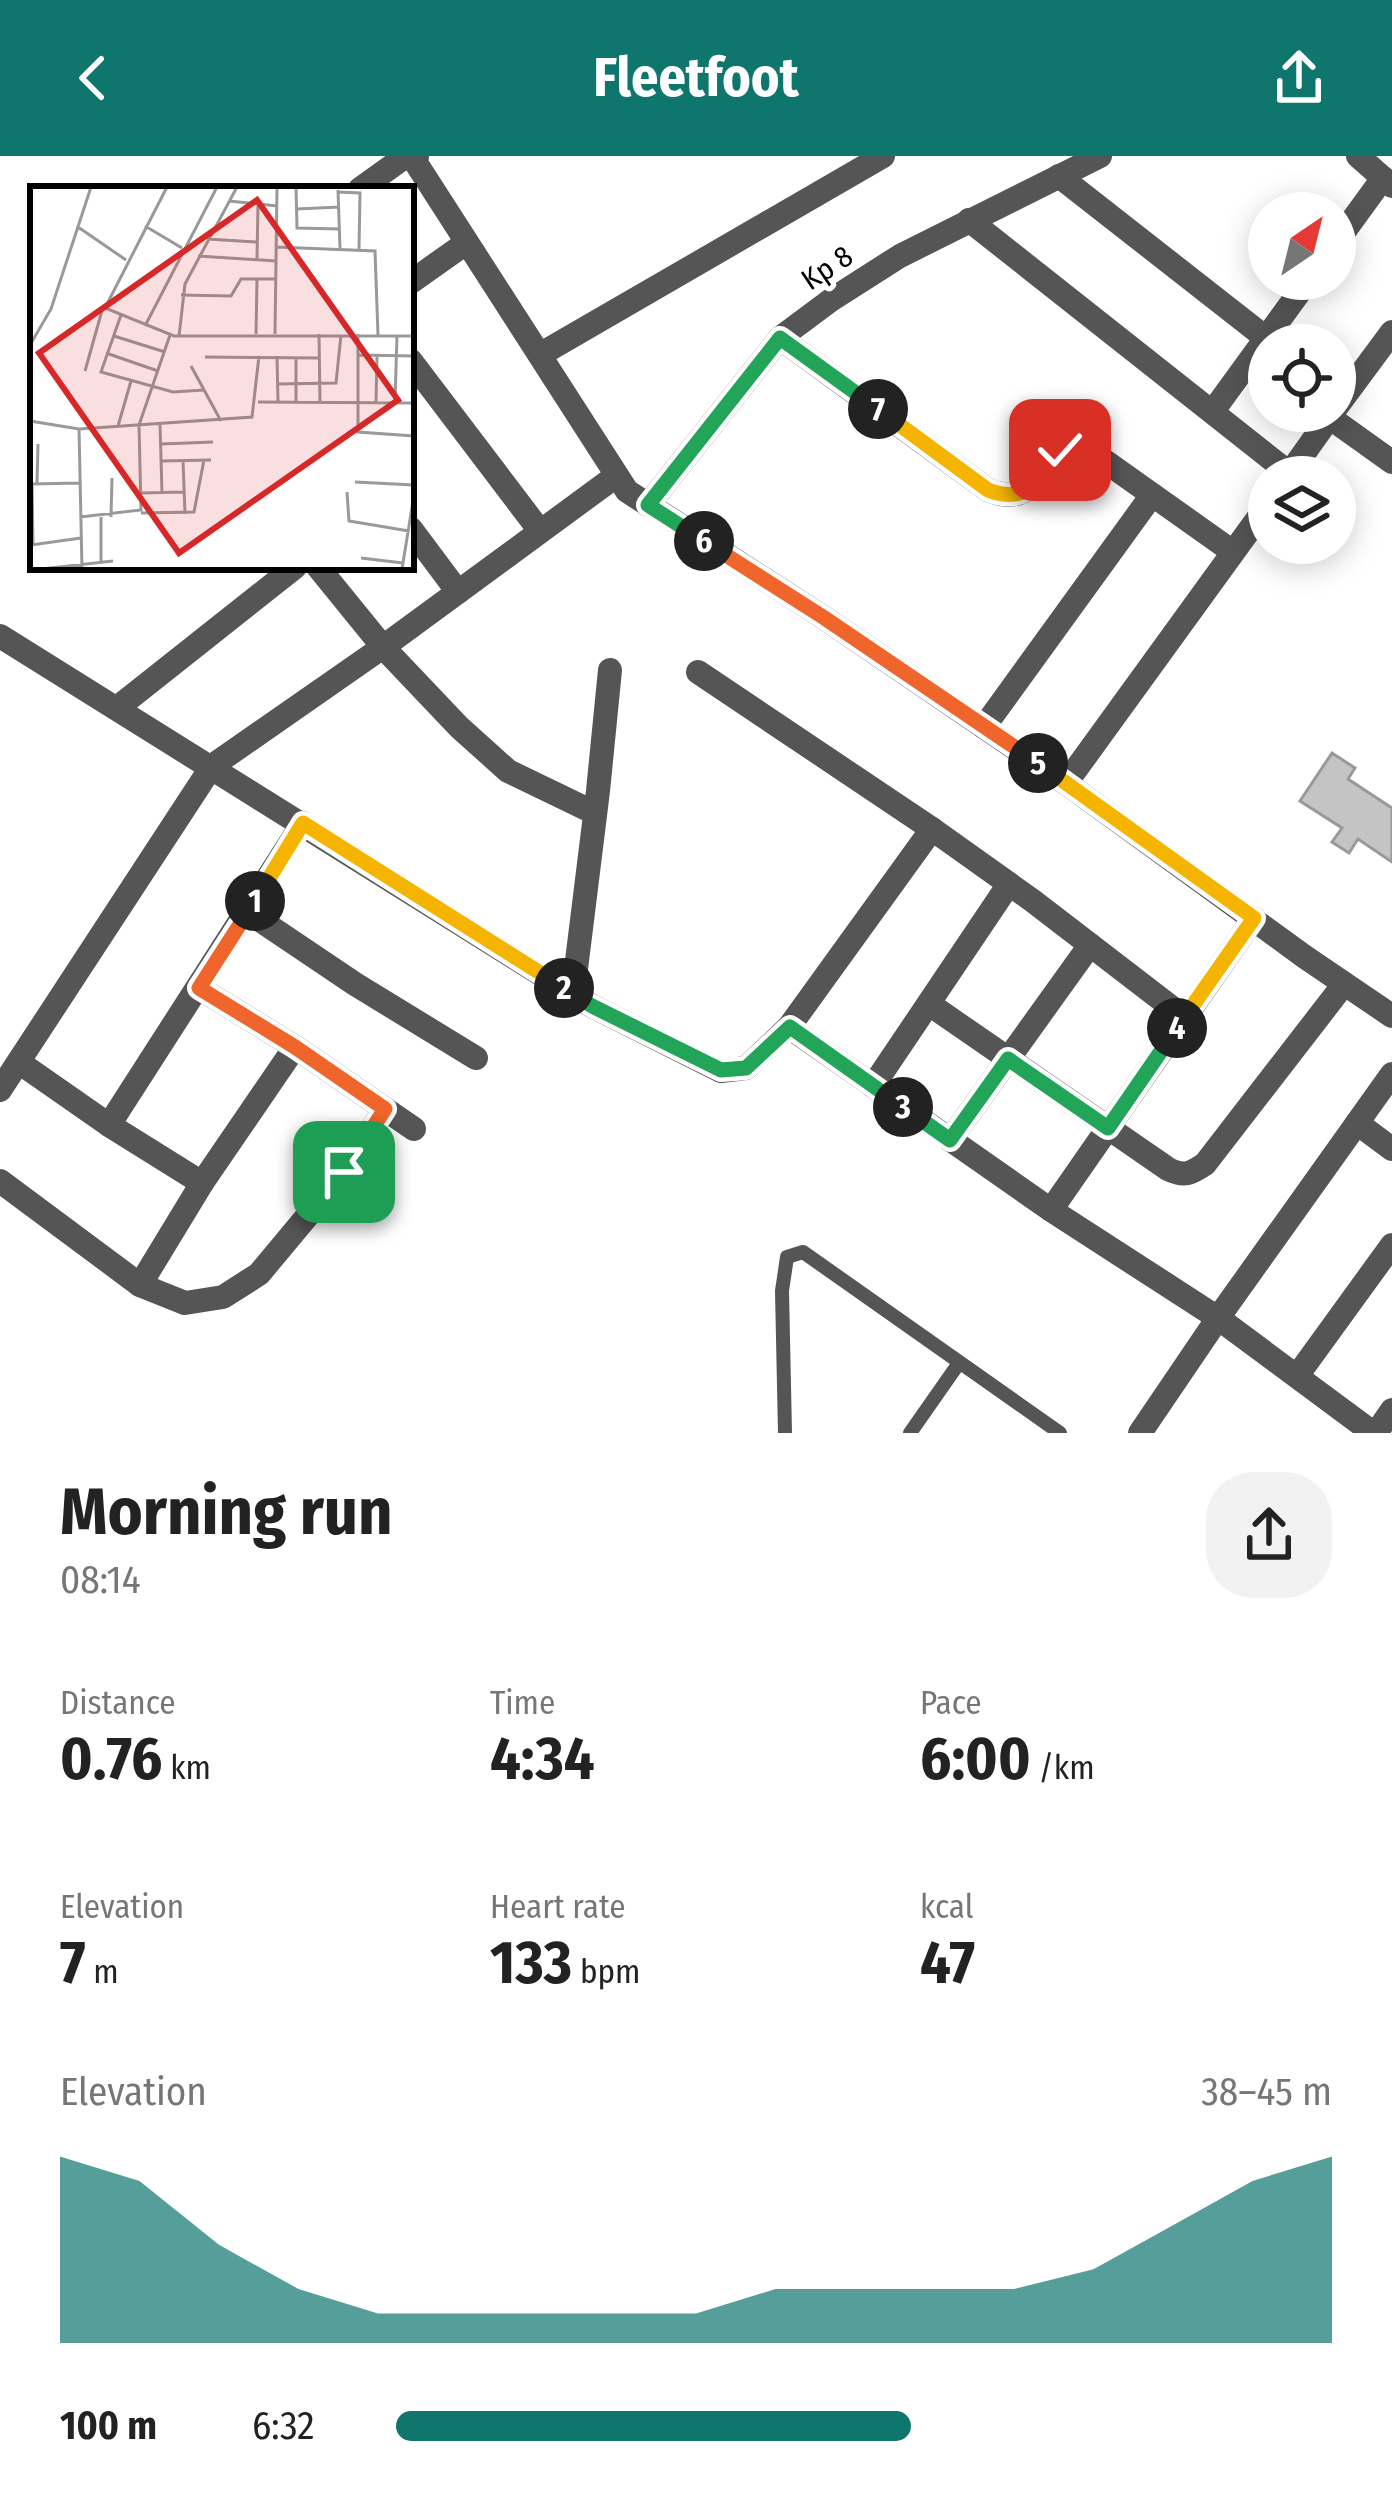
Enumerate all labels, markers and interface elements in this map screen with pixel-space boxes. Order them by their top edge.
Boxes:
icon: back [60,45,126,111]
icon: share [1266,45,1332,111]
text: Fleetfoot [593,46,799,110]
inset map [30,186,414,570]
north arrow [1248,192,1356,300]
map controls [1248,192,1356,564]
street label: Kp 8 [795,238,859,298]
button: locate [1248,324,1356,432]
pin: 7 [848,379,908,439]
text: 7 [871,389,885,429]
pin [1009,399,1111,501]
icon: check [1027,417,1093,483]
button: layers [1248,456,1356,564]
pin: 6 [674,511,734,571]
text: 6 [695,521,713,561]
pin: 5 [1008,733,1068,793]
text: 5 [1030,743,1046,783]
pin: 1 [225,871,285,931]
text: 1 [248,881,262,921]
pin: 2 [534,958,594,1018]
text: 2 [556,968,572,1008]
pin: 4 [1147,998,1207,1058]
text: 4 [1169,1008,1185,1048]
pin: 3 [873,1077,933,1137]
text: 3 [895,1087,911,1127]
pin [293,1121,395,1223]
icon: arrive [311,1139,377,1205]
text: Morning run [60,1472,393,1551]
button: share [1206,1472,1332,1598]
text: 08:14 [60,1557,141,1603]
text: Distance [60,1683,176,1723]
text: Time [490,1683,555,1723]
text: Pace [920,1683,982,1723]
text: 0.76 [60,1723,162,1795]
text: 4:34 [490,1723,595,1795]
text: 6:00 [920,1723,1031,1795]
text: km [162,1748,211,1788]
text: /km [1031,1748,1095,1788]
text: Elevation [60,1887,184,1927]
text: Heart rate [490,1887,626,1927]
text: kcal [920,1887,973,1927]
text: 7 [60,1927,86,1999]
text: 133 [490,1927,572,1999]
text: 47 [920,1927,975,1999]
text: m [86,1952,119,1992]
text: bpm [572,1952,640,1992]
text: Elevation [60,2069,207,2115]
text: 38–45 m [1201,2069,1332,2115]
text: 100 m [60,2403,157,2449]
text: 6:32 [252,2403,314,2449]

